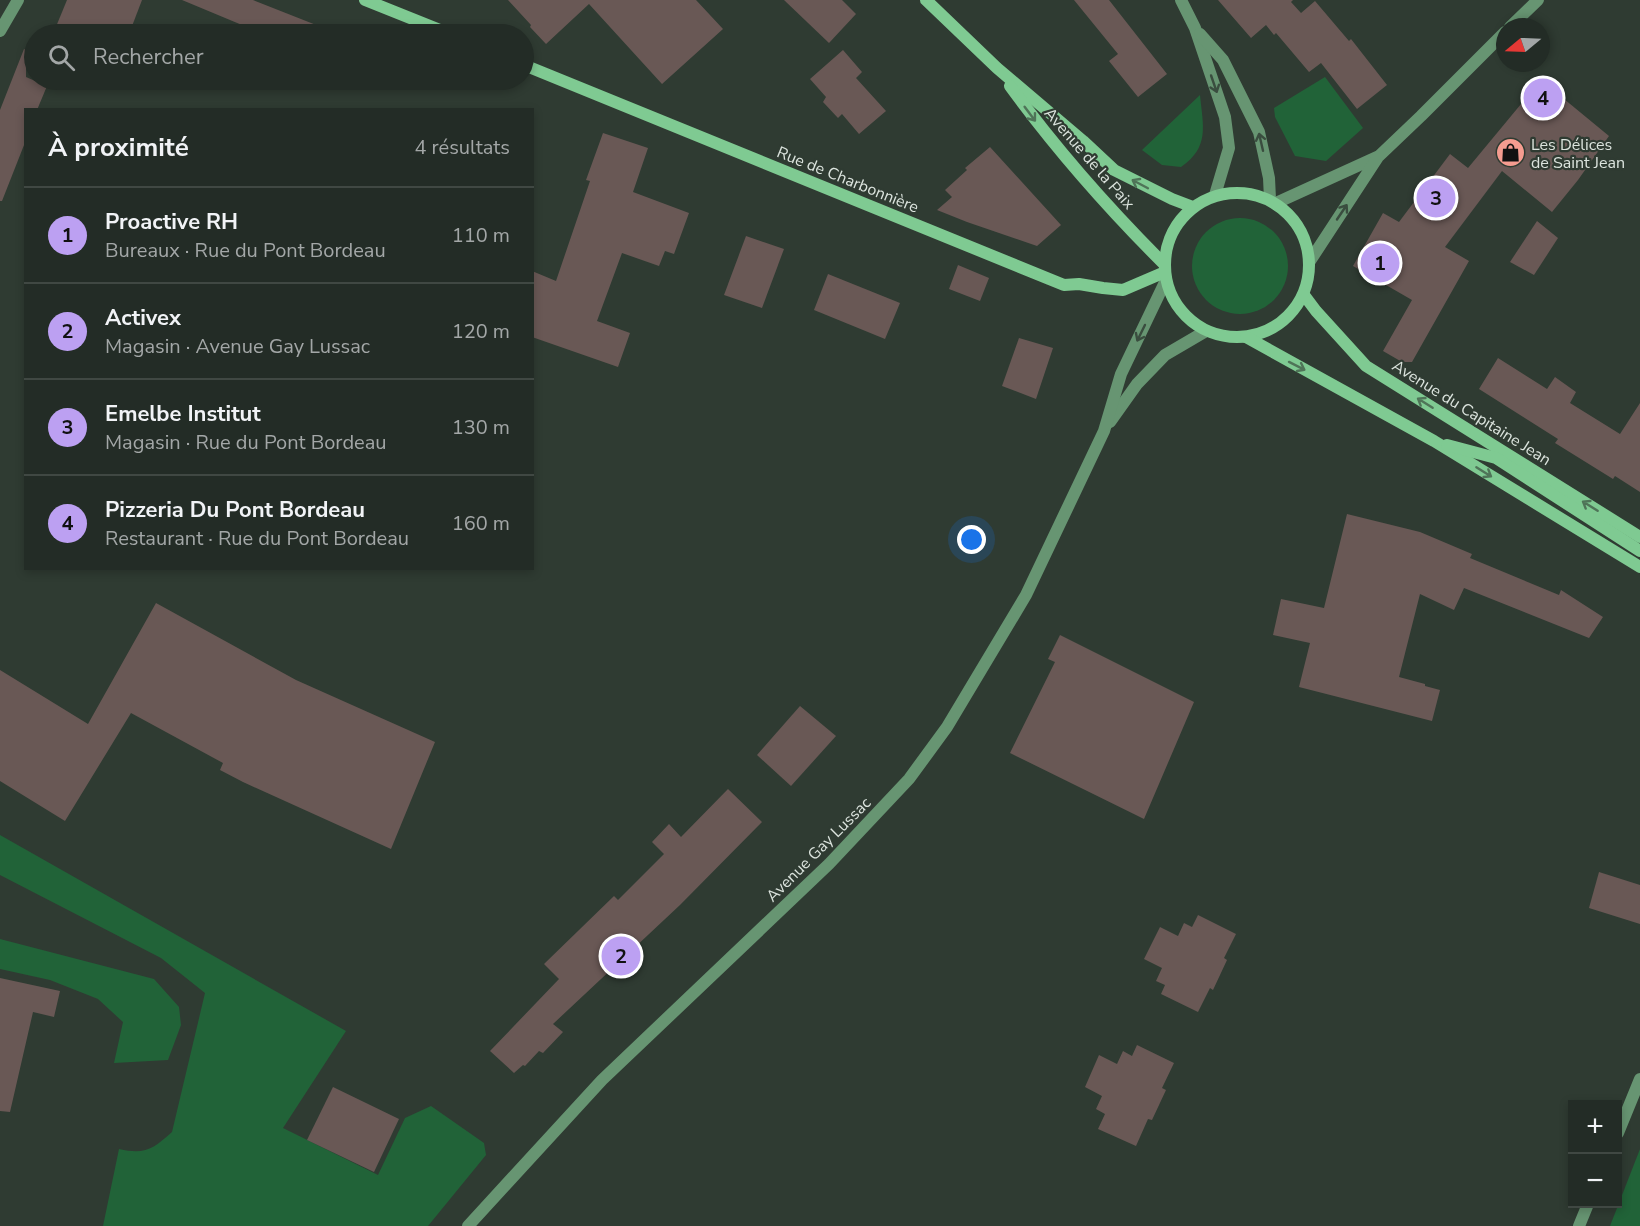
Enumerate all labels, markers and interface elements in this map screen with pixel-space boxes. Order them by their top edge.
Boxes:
north arrow [1496,18,1550,72]
search box [24,24,534,90]
icon: search [45,41,78,74]
text: Rechercher [93,42,204,72]
one-way arrow [1209,74,1220,93]
pin: 4 [1524,76,1562,120]
street label: Avenue de la Paix [1039,103,1140,215]
one-way arrow [1024,105,1037,121]
text: À proximité [48,130,189,165]
one-way arrow [1255,133,1267,152]
text: 4 résultats [414,134,510,161]
place label: Les Délices de Saint Jean [1531,134,1625,174]
shop icon: Les Délices de Saint Jean [1494,137,1526,169]
street label: Rue de Charbonnière [773,141,922,218]
pin: 3 [1416,176,1456,220]
one-way arrow [1131,178,1149,189]
one-way arrow [1336,204,1348,221]
text: Proactive RH [105,207,238,237]
text: 1 [62,222,74,249]
text: 110 m [452,222,510,249]
text: Bureaux · Rue du Pont Bordeau [105,237,386,264]
pin: 1 [1360,240,1400,286]
text: Activex [105,303,181,333]
text: 2 [62,318,74,345]
text: 120 m [452,318,510,345]
one-way arrow [1134,323,1146,341]
text: Magasin · Avenue Gay Lussac [105,333,370,360]
street label: Avenue du Capitaine Jean [1388,355,1555,471]
one-way arrow [1288,360,1305,372]
one-way arrow [1417,396,1434,408]
text: Emelbe Institut [105,399,261,429]
text: 3 [62,414,74,441]
text: 130 m [452,414,510,441]
text: Magasin · Rue du Pont Bordeau [105,429,387,456]
one-way arrow [1475,466,1492,479]
text: Pizzeria Du Pont Bordeau [105,495,365,525]
one-way arrow [1582,499,1599,511]
text: 4 [62,510,74,537]
text: 160 m [452,510,510,537]
text: Restaurant · Rue du Pont Bordeau [105,525,409,552]
your location [957,525,986,554]
street label: Avenue Gay Lussac [762,792,876,907]
pin: 2 [602,934,640,978]
map controls [1568,1100,1622,1208]
button: + [1568,1100,1622,1154]
button: − [1568,1154,1622,1208]

